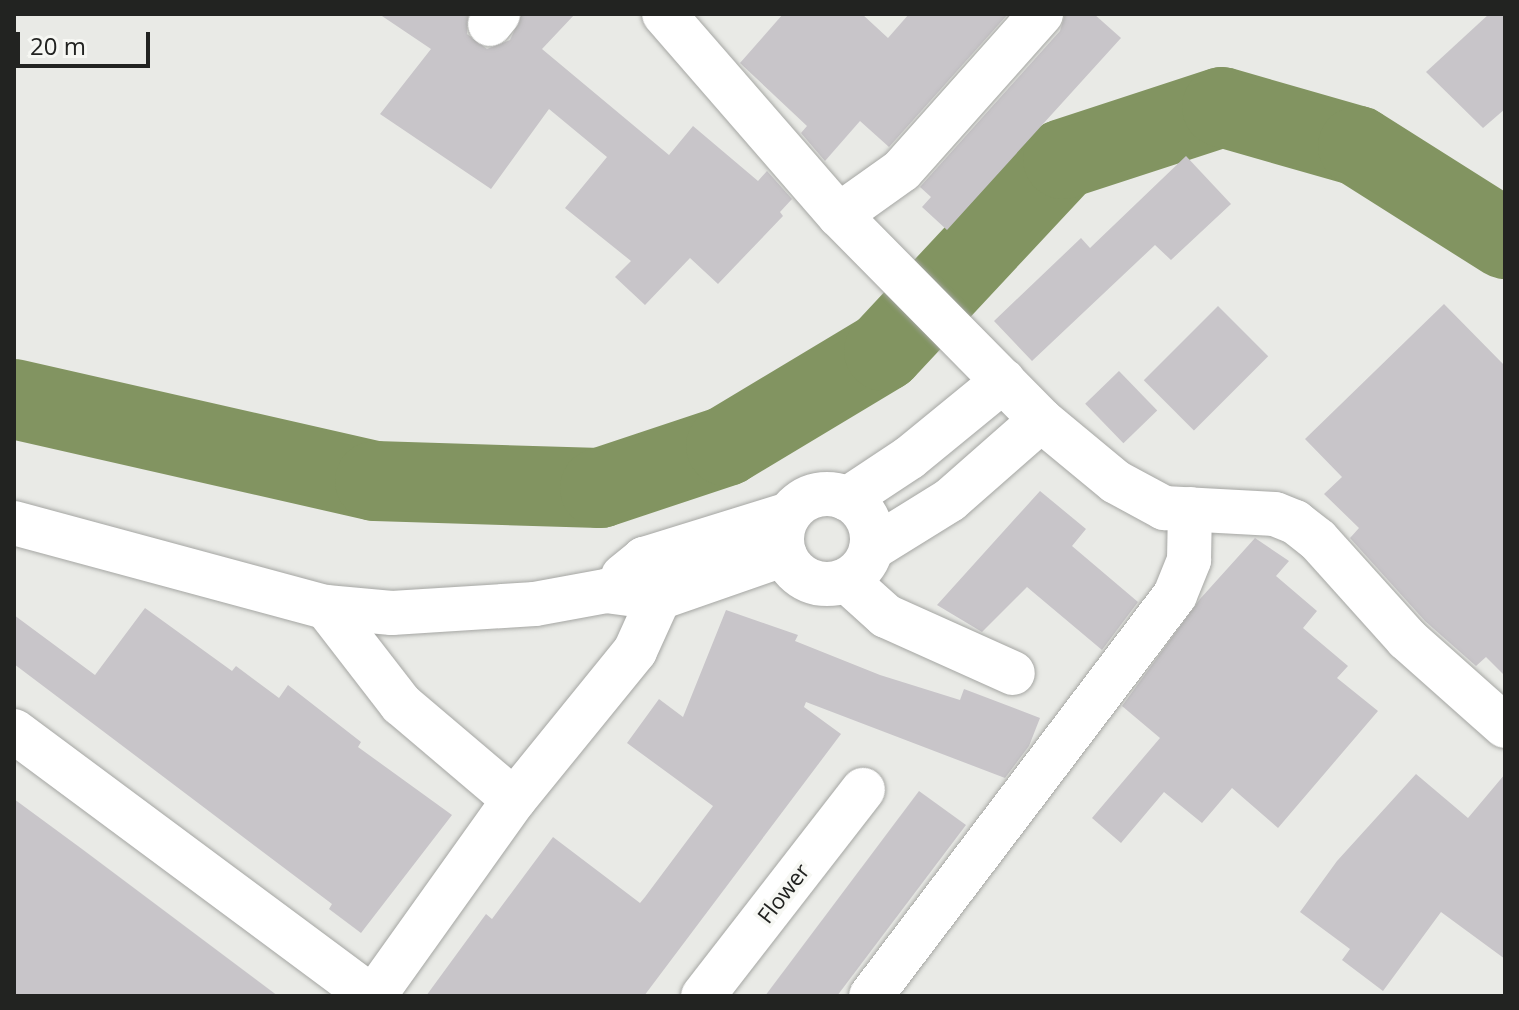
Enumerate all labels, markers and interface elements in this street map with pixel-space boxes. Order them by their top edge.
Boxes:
scale bar [20,16,154,66]
text: 20 m [30,29,86,62]
street label: Flower [752,858,814,928]

